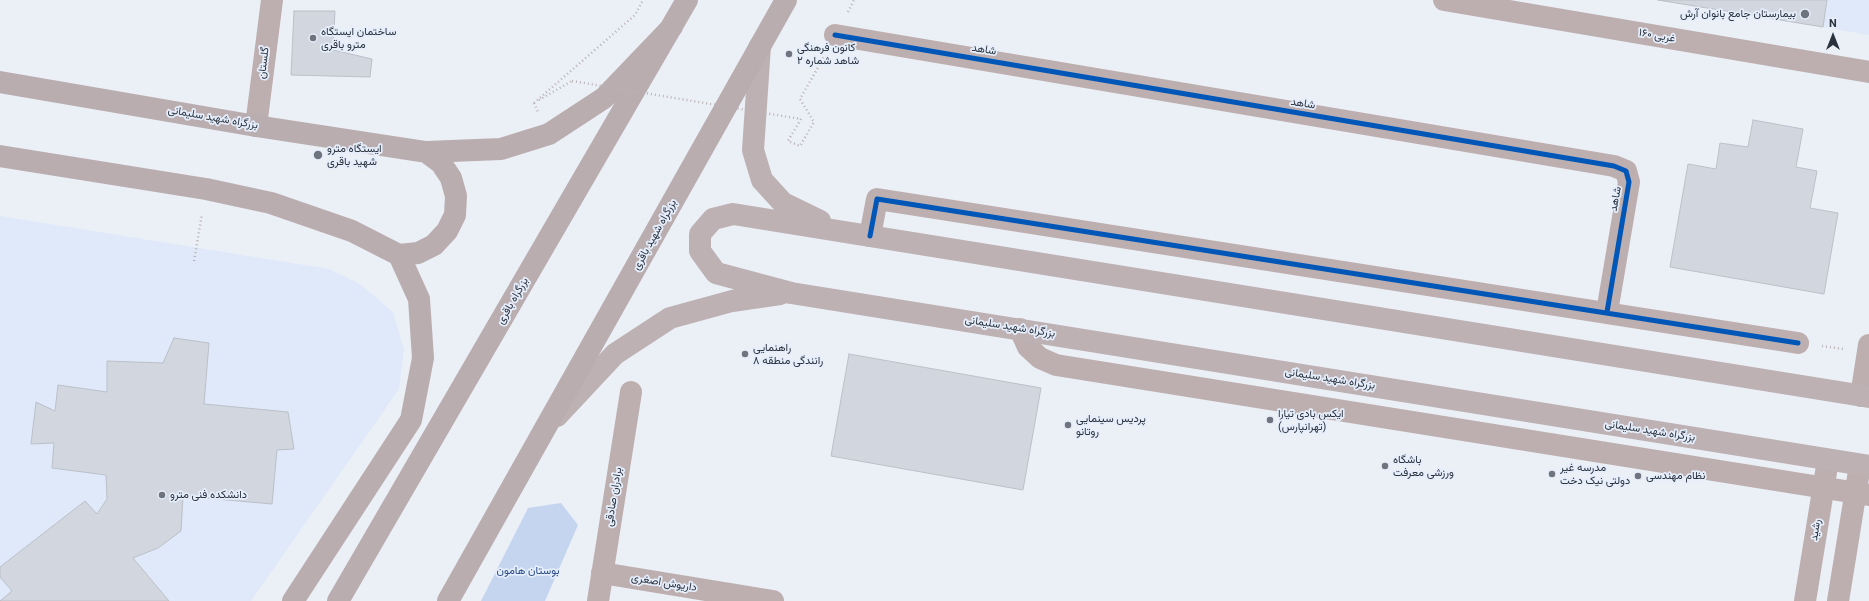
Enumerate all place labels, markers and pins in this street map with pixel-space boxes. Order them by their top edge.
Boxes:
place label: بیمارستان جامع بانوان آرش [1680,7,1796,21]
marker: بیمارستان جامع بانوان آرش [1799,8,1811,20]
place label: ساختمان ایستگاه مترو باقری [321,25,396,51]
marker: ساختمان ایستگاه مترو باقری [308,33,318,43]
place label: کانون فرهنگی شاهد شماره ۲ [797,41,859,67]
marker: کانون فرهنگی شاهد شماره ۲ [784,49,794,59]
place label: ایستگاه مترو شهید باقری [327,142,382,168]
marker: ایستگاه مترو شهید باقری [312,149,324,161]
place label: راهنمایی رانندگی منطقه ۸ [753,341,823,367]
marker: راهنمایی رانندگی منطقه ۸ [740,349,750,359]
place label: ایکس بادی تیارا (تهرانپارس) [1278,407,1344,433]
place label: پردیس سینمایی روتانو [1076,412,1146,438]
marker: ایکس بادی تیارا (تهرانپارس) [1265,415,1275,425]
marker: پردیس سینمایی روتانو [1063,420,1073,430]
place label: باشگاه ورزشی معرفت [1393,453,1454,479]
marker: باشگاه ورزشی معرفت [1380,461,1390,471]
place label: مدرسه غیر دولتی نیک دخت [1560,461,1630,487]
marker: مدرسه غیر دولتی نیک دخت [1547,469,1557,479]
place label: نظام مهندسی [1646,469,1705,483]
marker: نظام مهندسی [1633,471,1643,481]
place label: دانشکده فنی مترو [170,488,247,502]
marker: دانشکده فنی مترو [157,490,167,500]

